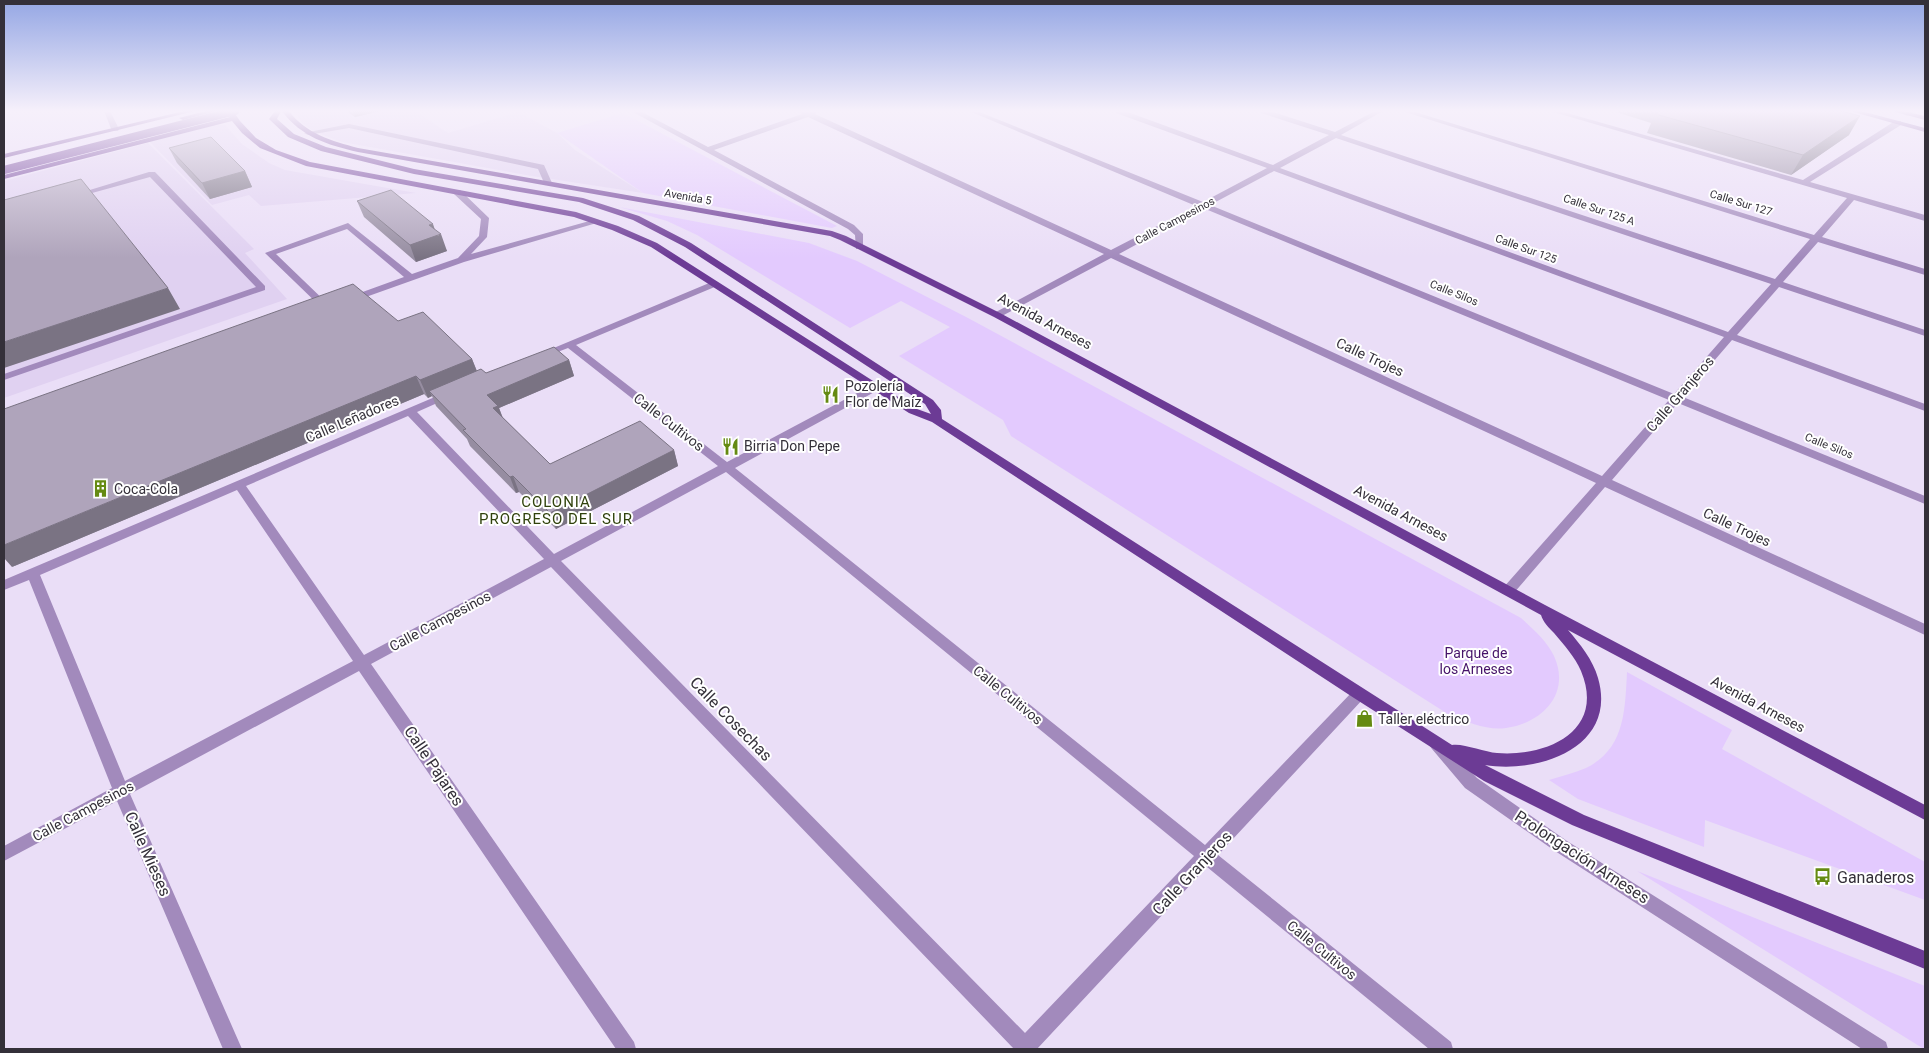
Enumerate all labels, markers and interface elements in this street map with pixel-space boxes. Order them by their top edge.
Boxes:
street label: Avenida 5 [663,186,713,208]
street label: Calle Sur 127 [1708,187,1774,219]
street label: Calle Sur 125 A [1562,192,1637,229]
street label: Calle Campesinos [1133,194,1217,247]
street label: Calle Sur 125 [1493,232,1559,266]
street label: Calle Silos [1428,277,1480,309]
street label: Avenida Arneses [995,290,1095,352]
street label: Calle Trojes [1334,334,1406,380]
street label: Calle Granjeros [1643,353,1717,435]
place label: Pozolería Flor de Maíz [845,378,921,410]
restaurant icon: Pozolería Flor de Maíz [821,384,841,404]
street label: Calle Cultivos [631,390,707,454]
street label: Calle Leñadores [303,392,401,446]
street label: Calle Silos [1803,430,1855,462]
restaurant icon: Birria Don Pepe [720,436,740,456]
place label: Birria Don Pepe [744,438,840,454]
building icon: Coca-Cola [90,479,110,499]
place label: Coca-Cola [114,481,178,497]
street label: Avenida Arneses [1351,482,1451,544]
district label: COLONIA PROGRESO DEL SUR [479,493,633,528]
street label: Calle Trojes [1701,504,1773,550]
street label: Calle Campesinos [387,588,493,654]
park label: Parque de los Arneses [1440,645,1513,677]
street label: Calle Cultivos [970,662,1046,728]
street label: Calle Cosechas [686,673,776,765]
street label: Avenida Arneses [1708,673,1808,735]
shop icon: Taller eléctrico [1354,709,1374,729]
place label: Taller eléctrico [1378,711,1469,727]
street label: Calle Pajares [400,722,468,810]
street label: Calle Campesinos [30,778,136,844]
street label: Prolongación Arneses [1511,806,1653,908]
street label: Calle Mieses [121,809,175,899]
street label: Calle Granjeros [1148,827,1236,919]
bus stop icon: Ganaderos [1813,867,1833,887]
place label: Ganaderos [1837,868,1914,887]
street label: Calle Cultivos [1284,917,1360,983]

